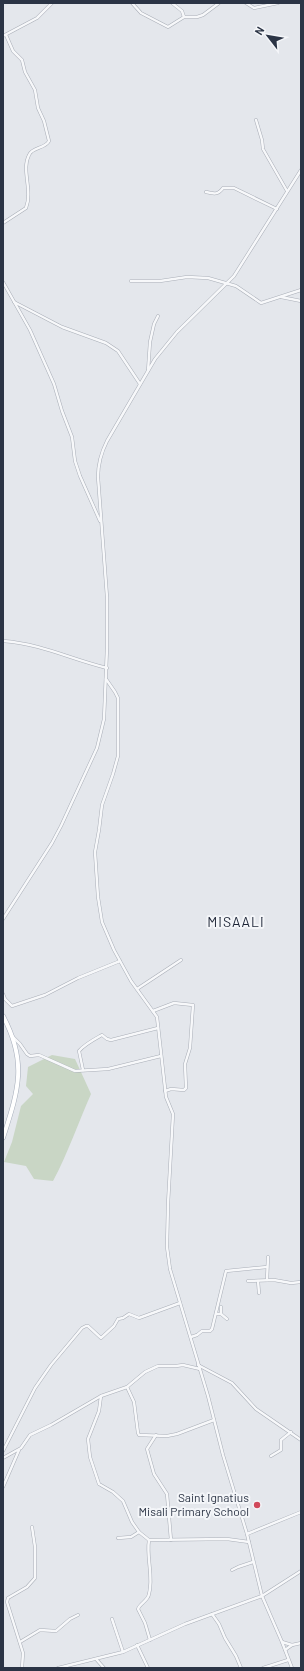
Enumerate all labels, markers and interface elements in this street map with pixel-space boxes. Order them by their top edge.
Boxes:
north arrow [248,16,288,56]
text: N [252,24,266,37]
district label: MISAALI [207,913,265,930]
place label: Saint Ignatius Misali Primary School [139,1490,249,1518]
marker: Saint Ignatius Misali Primary School [252,1500,262,1510]

